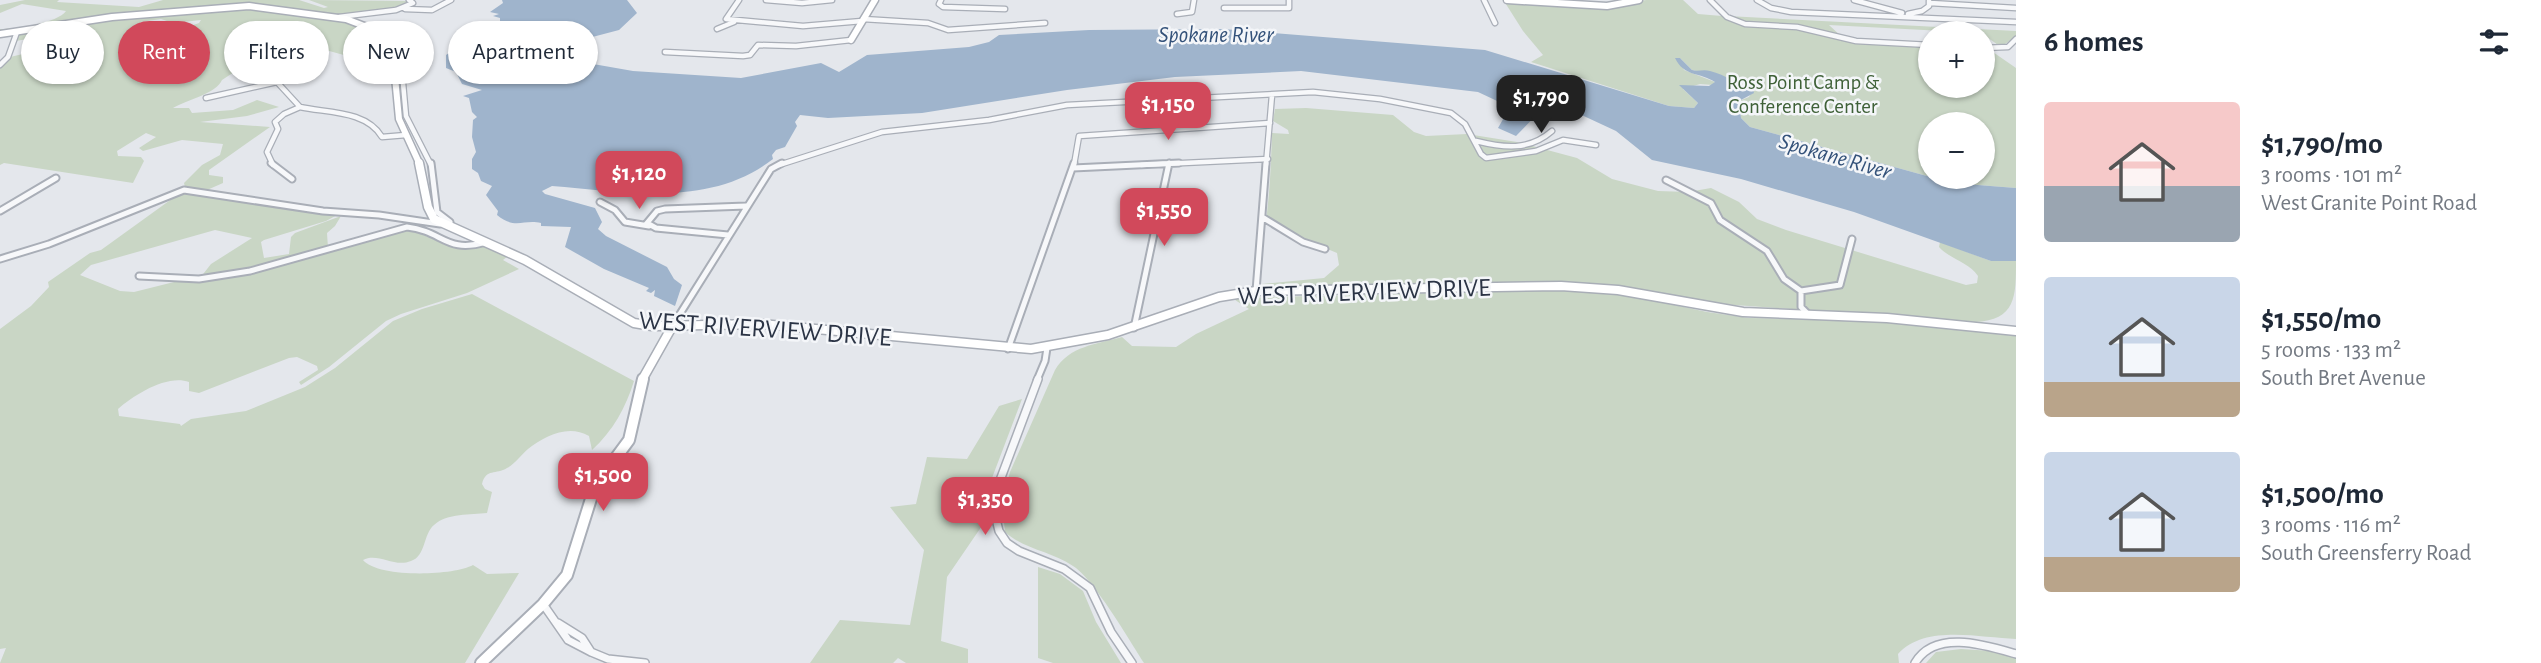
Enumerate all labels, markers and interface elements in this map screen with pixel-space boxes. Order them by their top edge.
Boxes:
chip: Buy [21,21,104,84]
chip: Rent [118,21,210,84]
chip: Filters [224,21,329,84]
chip: New [343,21,434,84]
chip: Apartment [448,21,598,84]
map controls [1918,21,1995,189]
button: + [1918,21,1995,98]
icon: filters [2475,23,2513,61]
water label: Spokane River [1158,24,1274,47]
text: 6 homes [2044,27,2144,57]
park label: Ross Point Camp & Conference Center [1727,72,1880,117]
pin: $1,790 [1484,76,1598,135]
pin: $1,150 [1111,82,1225,142]
text: $1,790 [1513,86,1569,109]
text: $1,150 [1141,93,1195,116]
button: − [1918,112,1995,189]
text: $1,790/mo [2261,129,2383,159]
water label: Spokane River [1776,130,1894,184]
icon: home [2100,130,2184,214]
pin: $1,120 [582,152,696,211]
text: $1,120 [612,162,667,185]
text: 3 rooms · 101 m² [2261,164,2402,187]
pin: $1,550 [1107,188,1221,248]
text: West Granite Point Road [2261,192,2477,215]
text: $1,550 [1136,199,1192,222]
street label: WEST RIVERVIEW DRIVE [1237,275,1491,309]
text: $1,550/mo [2261,304,2381,334]
icon: home [2100,305,2184,389]
street label: WEST RIVERVIEW DRIVE [638,307,892,351]
text: 5 rooms · 133 m² [2261,339,2401,362]
text: South Bret Avenue [2261,367,2426,390]
pin: $1,500 [546,454,660,513]
text: $1,500 [574,464,632,487]
pin: $1,350 [928,477,1042,537]
text: $1,500/mo [2261,479,2384,509]
icon: home [2100,480,2184,564]
text: $1,350 [957,488,1013,511]
text: 3 rooms · 116 m² [2261,514,2401,537]
text: South Greensferry Road [2261,542,2472,565]

